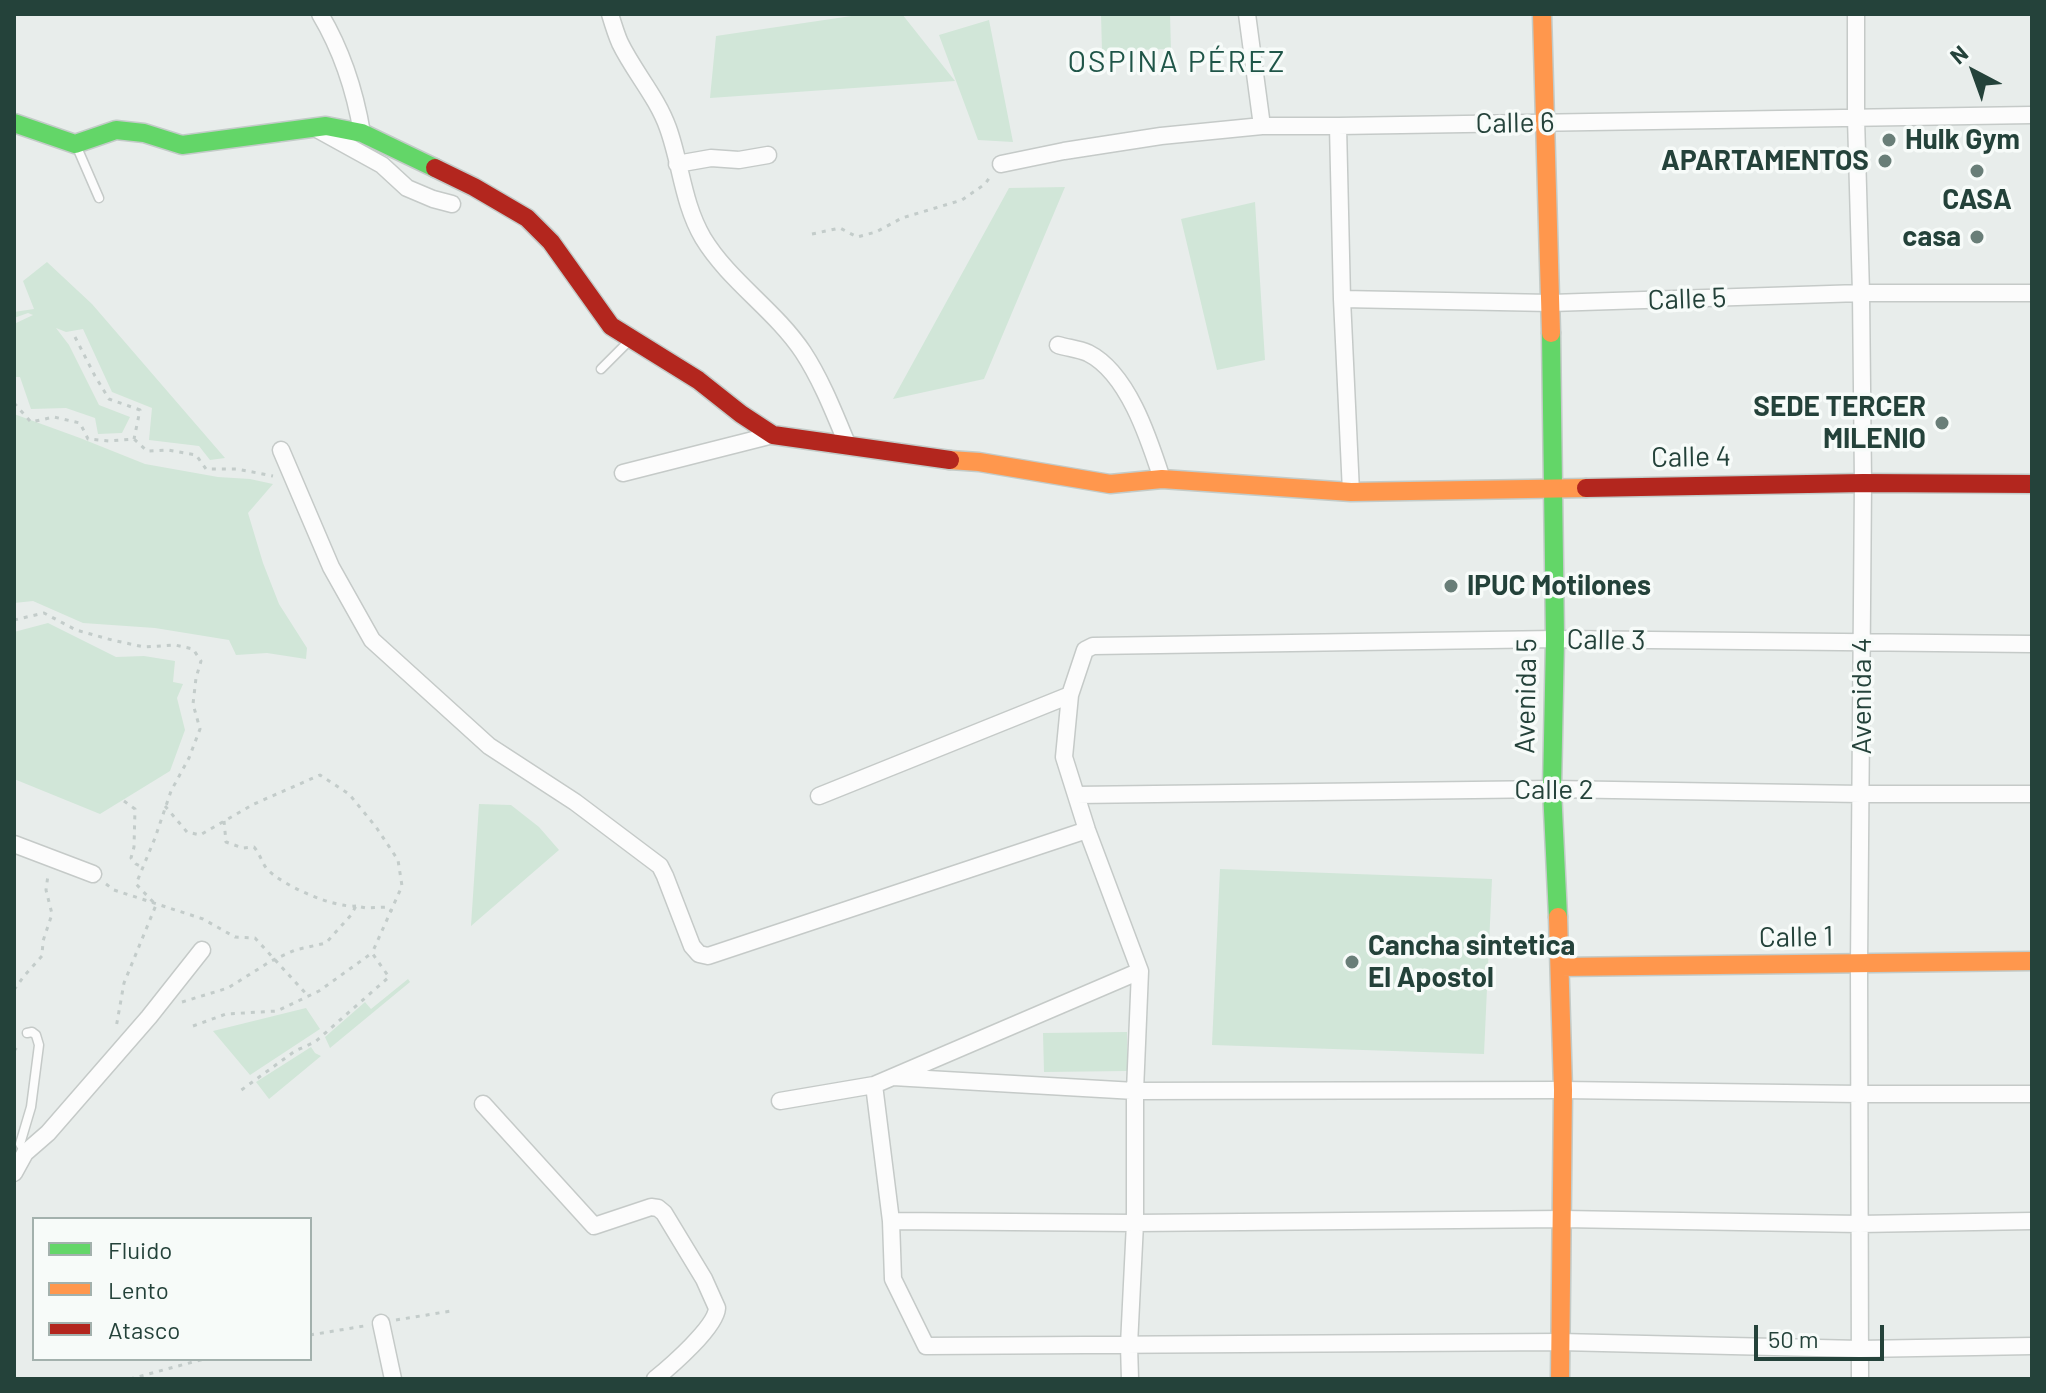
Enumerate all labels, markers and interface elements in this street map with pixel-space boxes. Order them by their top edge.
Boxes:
north arrow [1934,32,2014,112]
text: N [1944,39,1972,69]
district label: OSPINA PÉREZ [1067,44,1287,80]
street label: Calle 6 [1475,106,1555,140]
place label: Hulk Gym [1905,123,2020,157]
marker: Hulk Gym [1880,131,1898,149]
place label: APARTAMENTOS [1661,144,1869,178]
marker: APARTAMENTOS [1876,152,1894,170]
marker: CASA [1968,162,1986,180]
place label: CASA [1942,183,2012,217]
place label: casa [1902,220,1961,254]
marker: casa [1968,228,1986,246]
street label: Calle 5 [1647,281,1727,317]
place label: SEDE TERCER MILENIO [1753,390,1926,456]
marker: SEDE TERCER MILENIO [1933,414,1951,432]
street label: Calle 4 [1651,440,1731,474]
place label: IPUC Motilones [1467,569,1651,603]
marker: IPUC Motilones [1442,577,1460,595]
street label: Calle 3 [1566,623,1646,657]
street label: Avenida 5 [1508,638,1544,754]
street label: Avenida 4 [1845,638,1879,754]
street label: Calle 2 [1514,773,1594,807]
street label: Calle 1 [1759,920,1833,954]
place label: Cancha sintetica El Apostol [1368,929,1575,995]
marker: Cancha sintetica El Apostol [1343,953,1361,971]
legend [32,1217,312,1361]
text: Fluido [108,1235,172,1264]
text: Lento [108,1275,169,1304]
scale bar [1758,1309,1888,1359]
text: Atasco [108,1315,180,1344]
text: 50 m [1768,1324,1819,1353]

